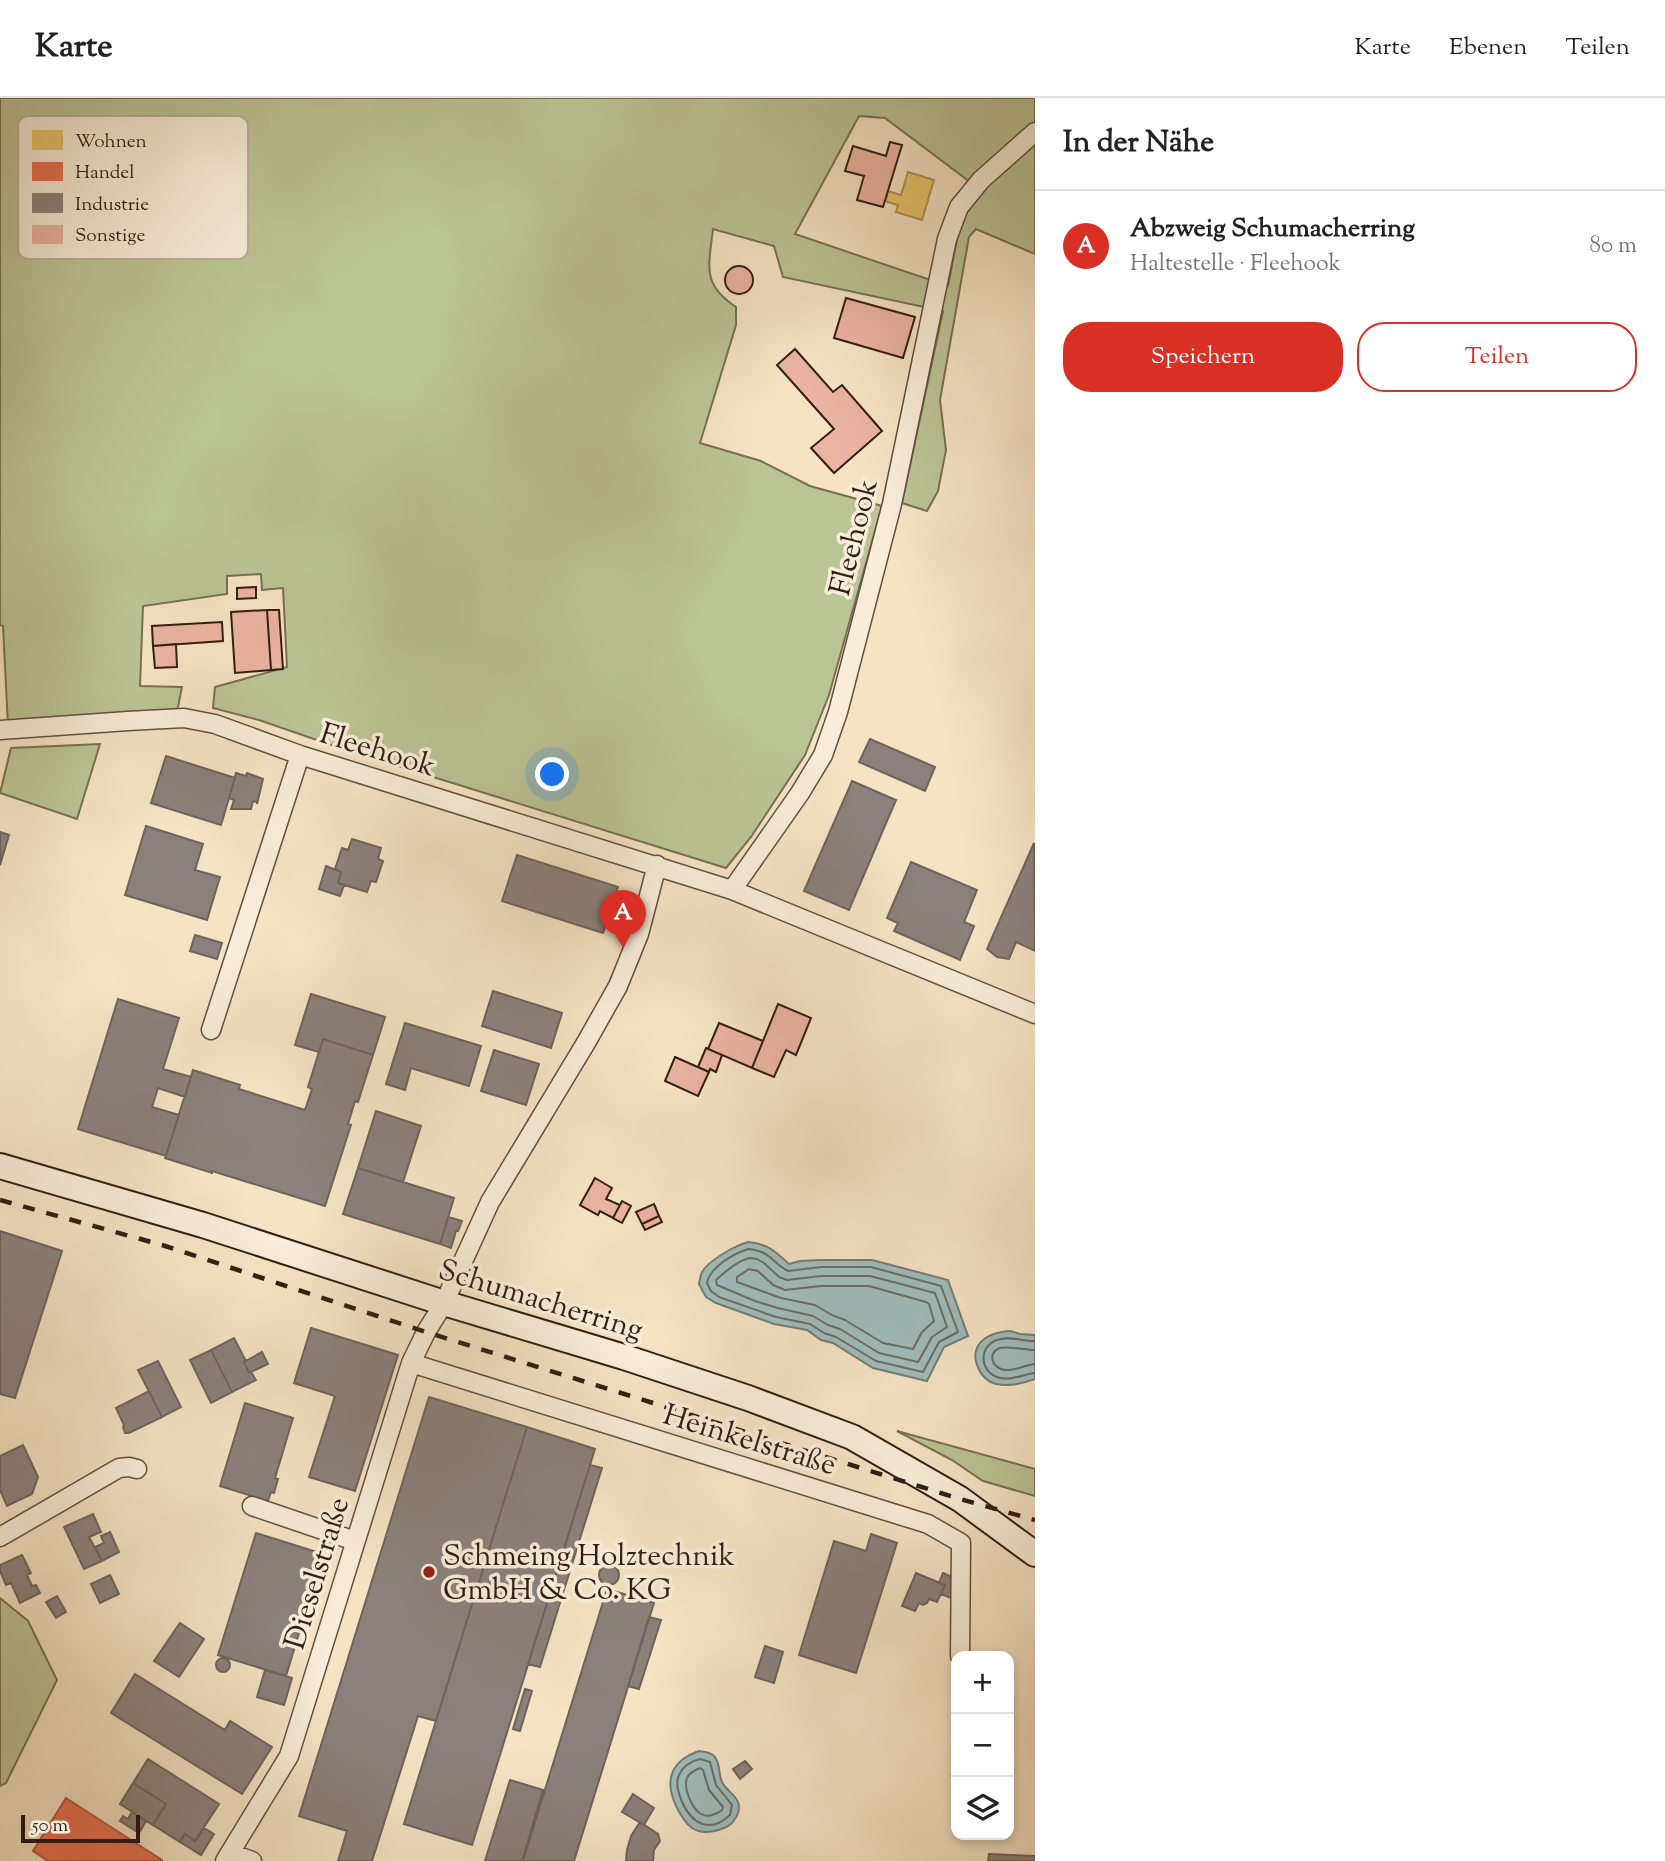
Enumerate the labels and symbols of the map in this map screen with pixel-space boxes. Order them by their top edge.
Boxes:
legend [18,116,248,259]
text: Wohnen [75,129,147,156]
text: Handel [75,160,134,187]
text: Industrie [75,192,149,219]
text: Sonstige [75,223,145,250]
street label: Fleehook [820,475,891,600]
street label: Fleehook [314,713,440,789]
your location [535,757,569,791]
pin: A [600,890,646,948]
street label: Schumacherring [433,1250,648,1353]
street label: Heinkelstraße [657,1395,841,1488]
street label: Dieselstraße [275,1492,362,1655]
place label: Schmeing Holztechnik GmbH & Co. KG [443,1536,735,1613]
marker: Schmeing Holztechnik GmbH & Co. KG [421,1564,437,1580]
scale bar [21,1812,140,1844]

